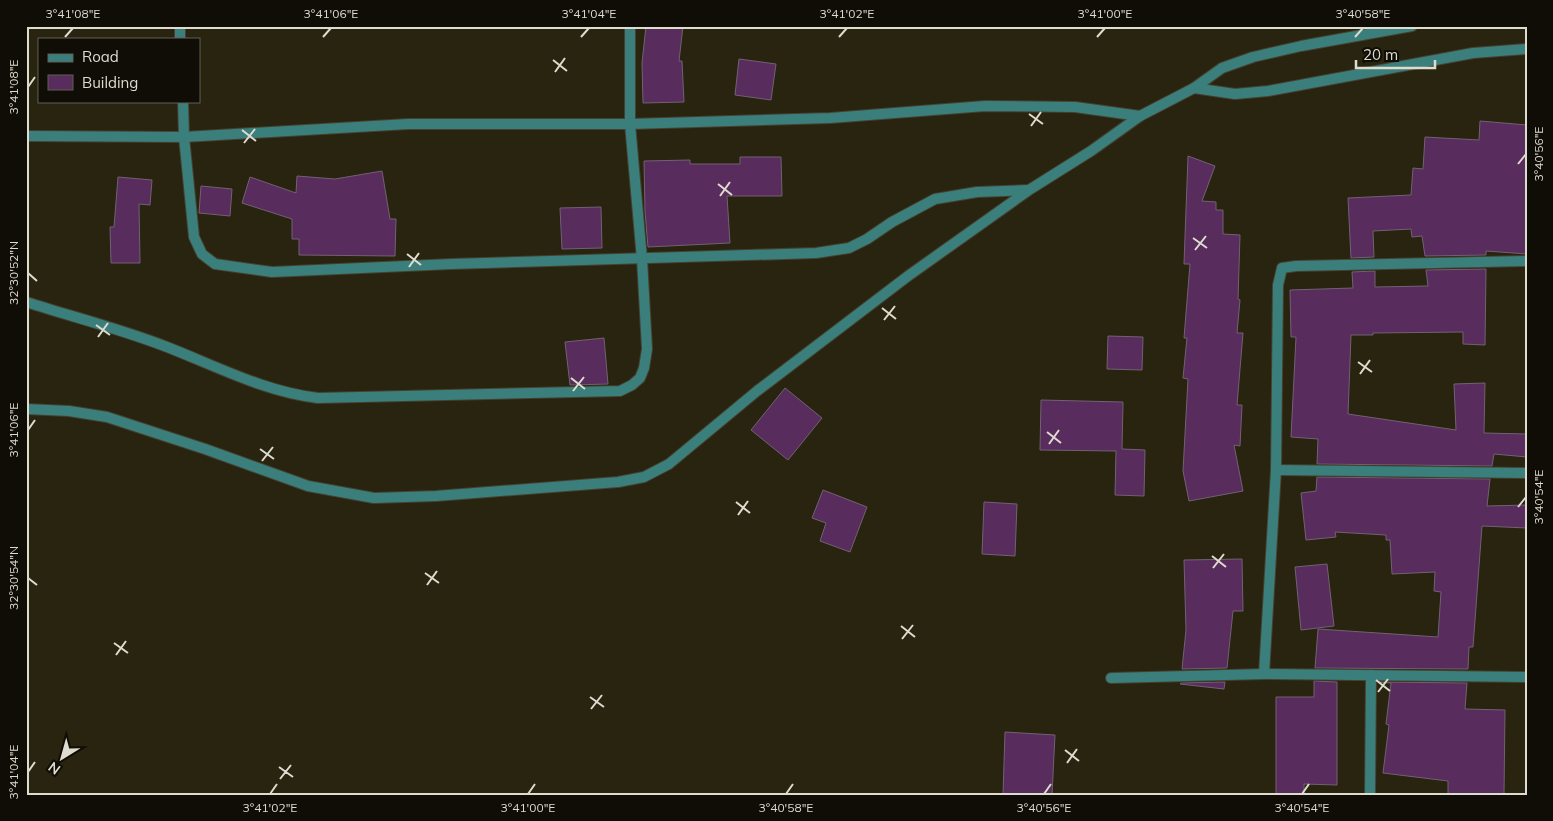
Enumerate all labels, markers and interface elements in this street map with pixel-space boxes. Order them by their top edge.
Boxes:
text: 3°41'08"E [46,6,100,21]
text: 3°41'06"E [304,6,358,21]
text: 3°41'04"E [562,6,616,21]
text: 3°41'02"E [820,6,874,21]
text: 3°41'00"E [1078,6,1132,21]
text: 3°40'58"E [1336,6,1390,21]
legend [38,38,200,102]
scale bar [1356,38,1434,70]
text: 20 m [1363,45,1398,64]
text: Road [82,47,119,66]
text: 3°41'08"E [6,60,21,114]
text: Building [82,73,138,92]
text: 3°40'56"E [1531,127,1546,181]
text: 32°30'52"N [6,241,21,305]
text: 3°41'06"E [6,403,21,457]
text: 3°40'54"E [1531,470,1546,524]
text: 32°30'54"N [6,546,21,610]
north arrow [38,734,88,784]
text: 3°41'04"E [6,745,21,799]
text: N [45,758,64,779]
text: 3°41'02"E [243,800,297,815]
text: 3°41'00"E [501,800,555,815]
text: 3°40'58"E [759,800,813,815]
text: 3°40'56"E [1017,800,1071,815]
text: 3°40'54"E [1275,800,1329,815]

